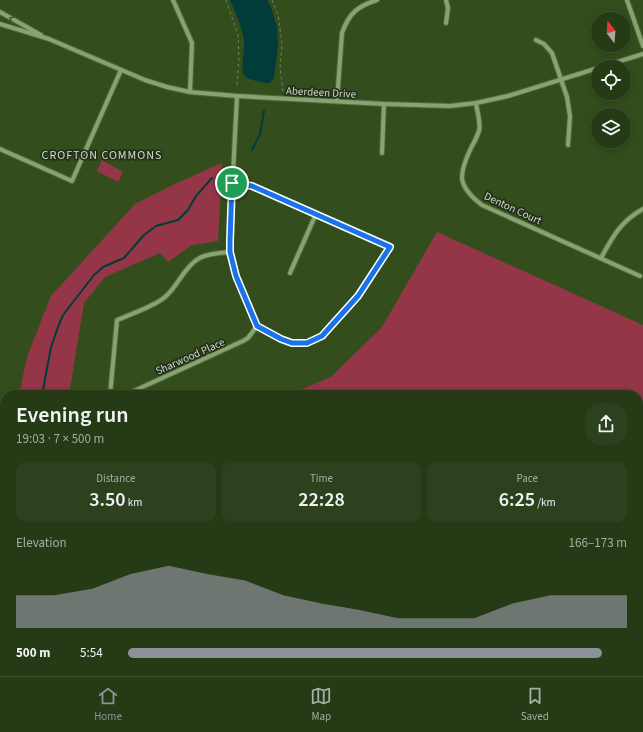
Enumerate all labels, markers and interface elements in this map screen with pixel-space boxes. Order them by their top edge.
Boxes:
north arrow [591,12,631,52]
map controls [591,12,631,148]
one-way arrow [9,16,16,23]
button: locate [591,60,631,100]
street label: Aberdeen Drive [285,83,357,102]
button: layers [591,108,631,148]
district label: CROFTON COMMONS [42,147,162,164]
pin [215,166,249,200]
icon: arrive [221,172,243,194]
street label: Denton Court [482,189,544,228]
street label: Sharwood Place [153,334,228,378]
text: Evening run [16,399,129,431]
button: share [585,403,627,445]
text: 19:03 · 7 × 500 m [16,430,104,448]
text: Distance [96,471,135,486]
text: Time [310,471,333,486]
text: Pace [516,471,538,486]
text: 3.50 [89,486,126,514]
text: 22:28 [298,486,345,514]
text: 6:25 [499,486,535,514]
text: km [126,495,142,510]
text: /km [535,495,556,510]
text: Elevation [16,534,67,552]
text: 166–173 m [569,534,627,552]
text: 500 m [16,644,50,662]
text: 5:54 [80,644,103,662]
tab: Home [94,685,122,724]
tab: Map [310,685,332,724]
tab: Saved [521,685,549,724]

